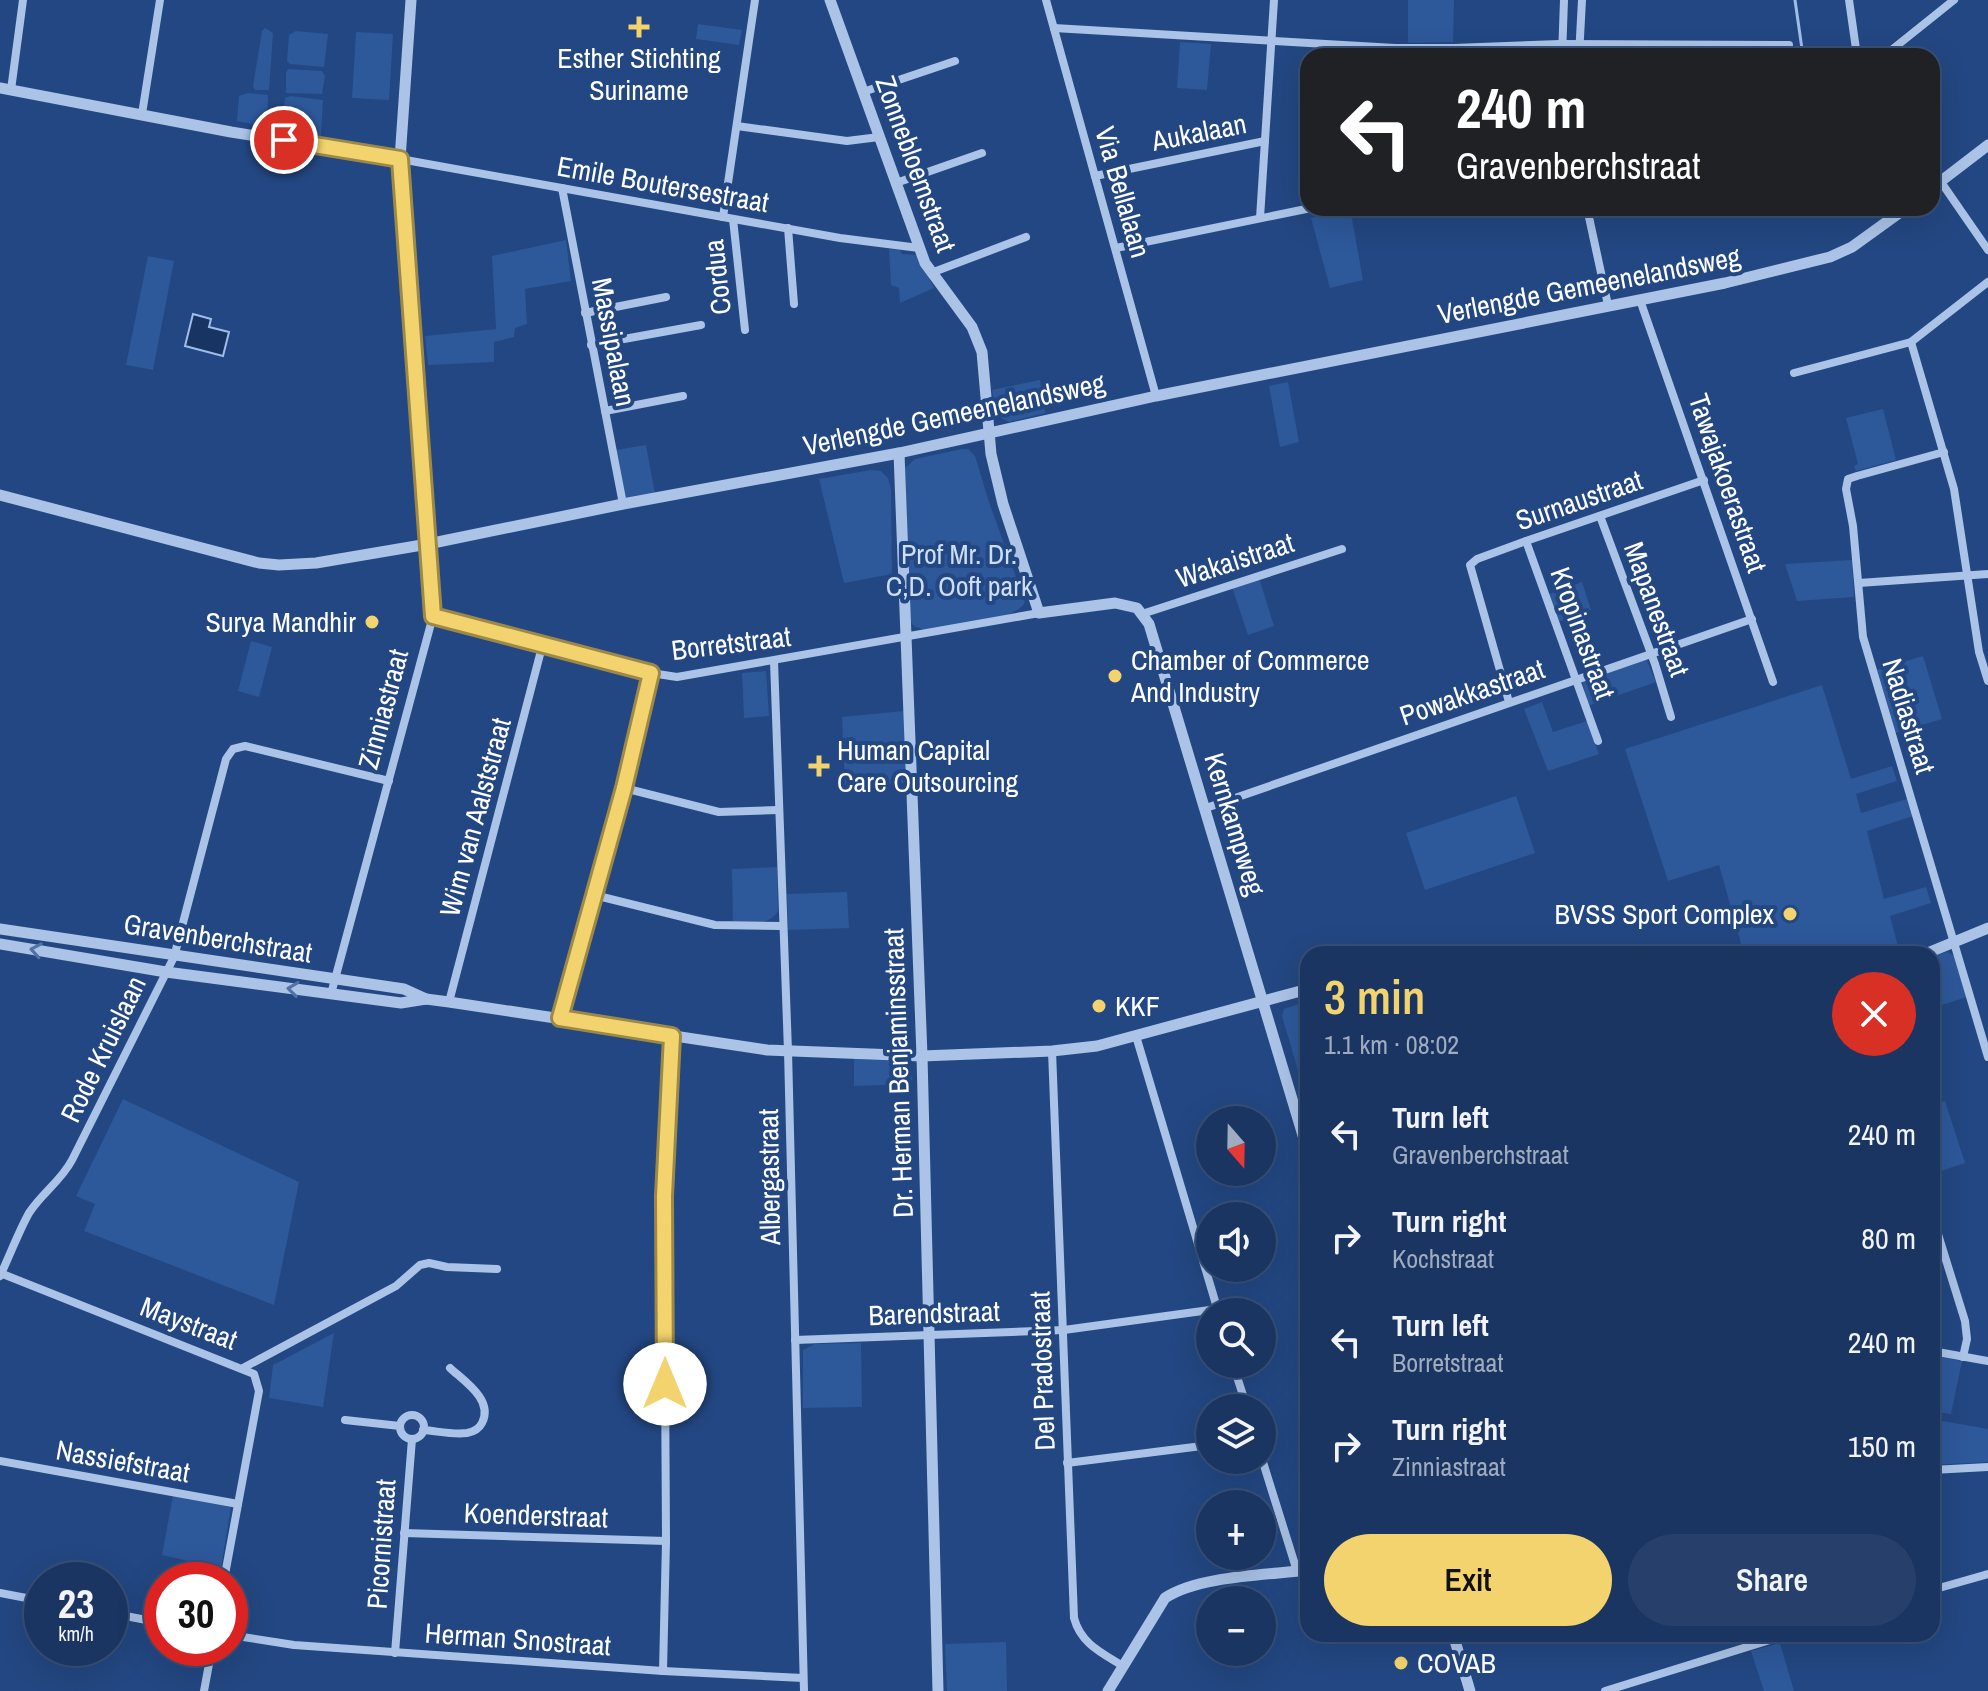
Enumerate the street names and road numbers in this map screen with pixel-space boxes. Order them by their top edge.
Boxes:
street label: Zonnebloemstraat [866,71,966,257]
street label: Aukalaan [1147,104,1250,160]
street label: Via Bellalaan [1086,122,1160,262]
street label: Emile Boutersestraat [554,147,772,221]
street label: Cordua [694,237,740,316]
street label: Verlengde Gemeenelandsweg [1434,237,1744,333]
street label: Massipalaan [583,274,645,410]
street label: Verlengde Gemeenelandsweg [800,363,1109,465]
street label: Tawajakoerastraat [1680,389,1776,577]
street label: Surnaustraat [1511,461,1647,539]
street label: Wakaistraat [1171,523,1299,597]
street label: Mapanestraat [1615,537,1699,681]
street label: Kropinastraat [1542,562,1624,704]
street label: Borretstraat [669,617,793,669]
street label: Zinniastraat [349,645,417,773]
street label: Powakkastraat [1395,650,1549,734]
street label: Nadiastraat [1873,654,1945,778]
street label: Wim van Aalststraat [430,713,520,921]
street label: Kernkampweg [1195,748,1275,900]
street label: Gravenberchstraat [121,904,315,972]
street label: Dr. Herman Benjaminsstraat [874,928,922,1218]
street label: Rode Kruislaan [51,970,155,1128]
street label: Albergastraat [749,1108,789,1247]
street label: Maystraat [135,1287,243,1359]
street label: Del Pradostraat [1020,1291,1064,1451]
street label: Barendstraat [868,1292,1000,1334]
street label: Nassiefstraat [53,1431,193,1491]
street label: Picornistraat [358,1478,404,1610]
street label: Koenderstraat [463,1493,609,1537]
street label: Herman Snostraat [424,1614,612,1664]

